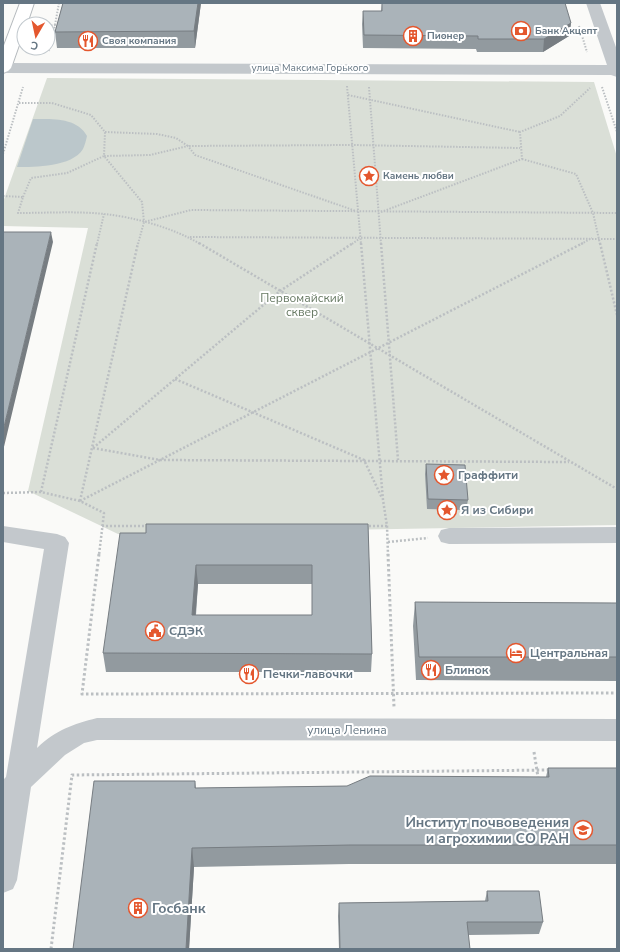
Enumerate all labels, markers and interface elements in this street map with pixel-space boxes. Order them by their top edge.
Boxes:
north arrow [16,16,56,56]
bank icon: Банк Акцепт [510,20,532,42]
place label: Банк Акцепт [535,24,598,38]
building icon: Пионер [402,25,424,47]
place label: Пионер [427,29,464,43]
restaurant icon: Своя компания [77,30,99,52]
place label: Своя компания [102,34,176,48]
text: С [29,37,39,53]
street label: улица Максима Горького [252,61,369,75]
place icon: Камень любви [358,165,380,187]
place label: Камень любви [383,169,454,183]
park label: Первомайский сквер [260,290,344,320]
place icon: Граффити [433,464,455,486]
place label: Граффити [458,467,518,483]
place icon: Я из Сибири [436,499,458,521]
place label: Я из Сибири [461,502,534,518]
public building icon: СДЭК [144,620,166,642]
place label: СДЭК [169,623,204,639]
hotel icon: Центральная [505,642,527,664]
place label: Центральная [530,645,608,661]
restaurant icon: Блинок [420,659,442,681]
place label: Блинок [445,662,489,678]
restaurant icon: Печки-лавочки [238,663,260,685]
place label: Печки-лавочки [263,666,353,682]
street label: улица Ленина [307,722,387,738]
place label: Институт почвоведения и агрохимии СО РАН [405,813,569,848]
school or university icon: Институт почвоведения и агрохимии СО РАН [572,819,594,841]
building icon: Госбанк [127,897,149,919]
place label: Госбанк [152,899,206,918]

